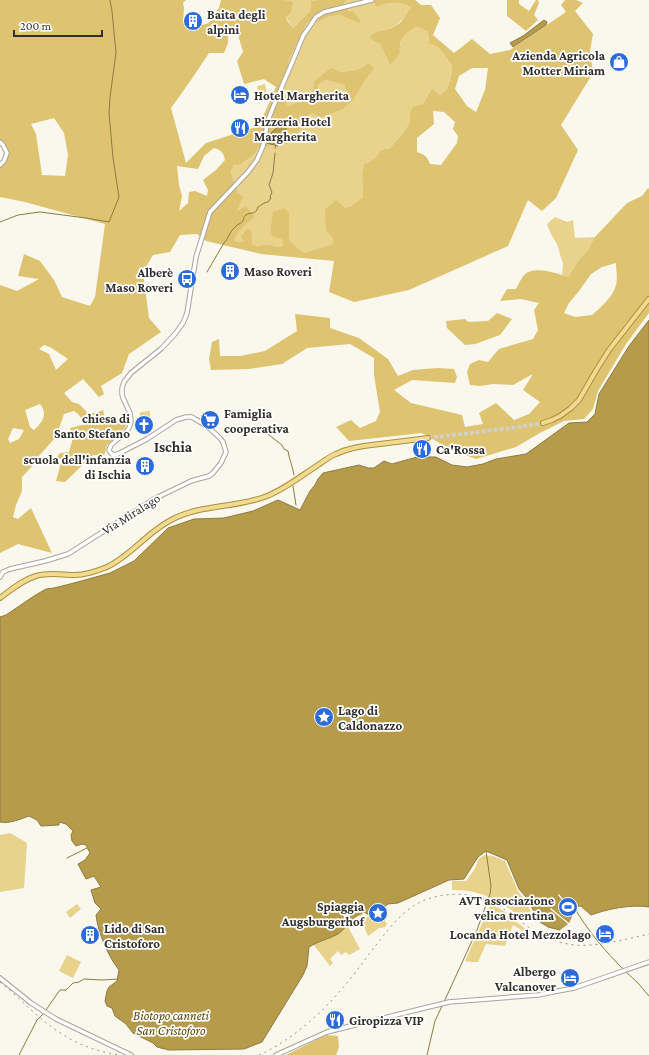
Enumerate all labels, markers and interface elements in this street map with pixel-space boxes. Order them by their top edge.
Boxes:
place label: Baita degli alpini [207,7,266,37]
building icon: Baita degli alpini [182,10,204,32]
scale bar [14,12,102,38]
text: 200 m [20,19,52,33]
place label: Azienda Agricola Motter Miriam [511,48,606,78]
shop icon: Azienda Agricola Motter Miriam [608,51,630,73]
hotel icon: Hotel Margherita [229,84,251,106]
place label: Hotel Margherita [254,88,350,103]
place label: Pizzeria Hotel Margherita [254,114,331,144]
restaurant icon: Pizzeria Hotel Margherita [229,117,251,139]
building icon: Maso Roveri [219,260,241,282]
place label: Maso Roveri [244,264,312,279]
place label: Alberè Maso Roveri [105,265,173,295]
bus stop icon: Alberè Maso Roveri [176,268,198,290]
place label: Famiglia cooperativa [224,406,289,436]
supermarket icon: Famiglia cooperativa [199,409,221,431]
place label: chiesa di Santo Stefano [54,411,130,441]
church icon: chiesa di Santo Stefano [133,414,155,436]
restaurant icon: Ca'Rossa [411,438,433,460]
district label: Ischia [154,439,193,455]
place label: Ca'Rossa [436,442,486,457]
place label: scuola dell'infanzia di Ischia [24,452,132,482]
building icon: scuola dell'infanzia di Ischia [134,455,156,477]
street label: Via Miralago [99,490,163,538]
place label: Lago di Caldonazzo [338,703,403,733]
place icon: Lago di Caldonazzo [313,706,335,728]
place label: AVT associazione velica trentina [458,893,555,923]
sports icon: AVT associazione velica trentina [557,896,579,918]
place label: Spiaggia Augsburgerhof [281,899,365,929]
place icon: Spiaggia Augsburgerhof [367,902,389,924]
place label: Lido di San Cristoforo [104,921,165,951]
hotel icon: Locanda Hotel Mezzolago [594,923,616,945]
building icon: Lido di San Cristoforo [79,924,101,946]
place label: Locanda Hotel Mezzolago [450,927,591,942]
place label: Albergo Valcanover [494,964,557,994]
hotel icon: Albergo Valcanover [559,967,581,989]
park label: Biotopo canneti San Cristoforo [133,1008,209,1038]
restaurant icon: Giropizza VIP [324,1009,346,1031]
place label: Giropizza VIP [349,1013,424,1028]

